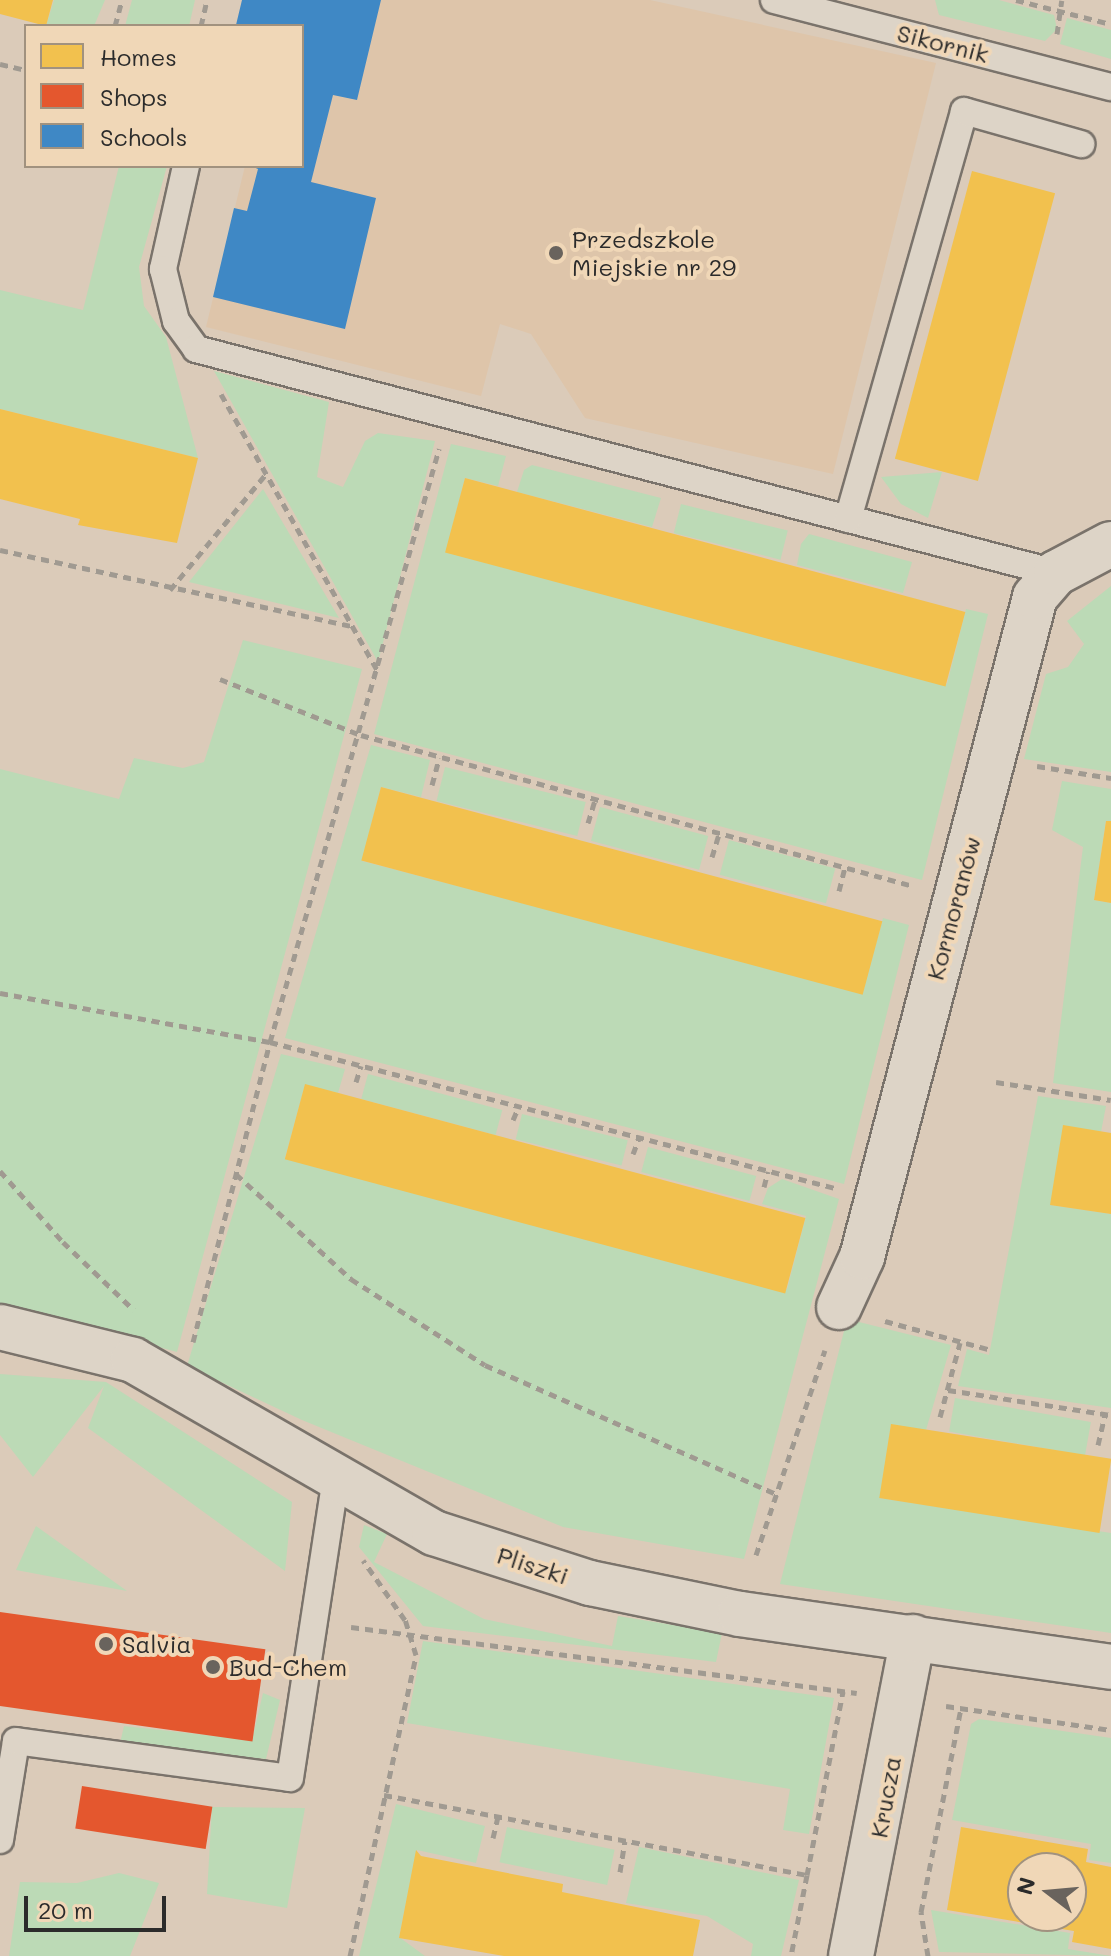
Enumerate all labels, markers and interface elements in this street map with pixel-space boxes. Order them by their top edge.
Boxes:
street label: Sikornik [894,18,992,68]
legend [24,24,304,168]
text: Homes [100,41,177,72]
text: Shops [100,81,168,112]
text: Schools [100,121,187,152]
place label: Przedszkole Miejskie nr 29 [572,225,736,281]
marker: Przedszkole Miejskie nr 29 [547,244,565,262]
street label: Kormoranów [920,833,986,983]
street label: Pliszki [494,1540,572,1590]
place label: Salvia [122,1630,191,1658]
marker: Salvia [97,1635,115,1653]
place label: Bud-Chem [229,1653,347,1681]
marker: Bud-Chem [204,1658,222,1676]
street label: Krucza [864,1754,906,1840]
north arrow [1007,1852,1087,1932]
text: N [1009,1874,1042,1898]
scale bar [28,1880,170,1930]
text: 20 m [38,1894,93,1925]

